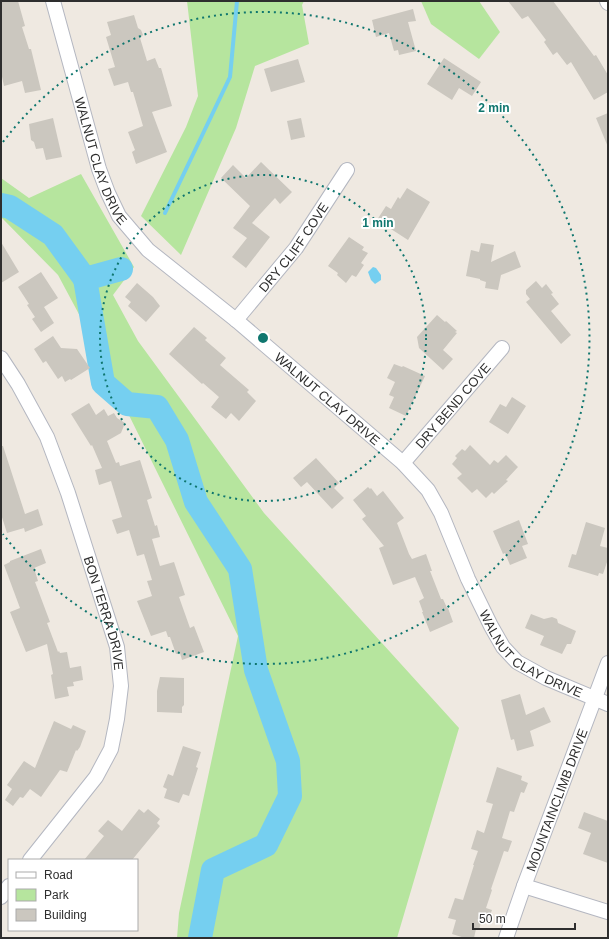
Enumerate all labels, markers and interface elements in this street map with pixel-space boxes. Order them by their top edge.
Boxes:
street label: WALNUT CLAY DRIVE [72,96,130,228]
text: 2 min [478,101,510,115]
street label: DRY CLIFF COVE [256,200,332,295]
text: 1 min [362,216,394,230]
centre of rings [256,331,270,345]
street label: WALNUT CLAY DRIVE [271,350,383,448]
street label: DRY BEND COVE [412,360,494,451]
street label: BON TERRA DRIVE [81,554,126,671]
street label: WALNUT CLAY DRIVE [476,608,585,701]
street label: MOUNTAINCLIMB DRIVE [523,726,591,874]
legend [8,859,138,931]
text: Road [44,868,73,882]
text: Park [44,888,70,902]
scale bar [473,905,575,931]
text: Building [44,908,87,922]
text: 50 m [479,912,506,926]

